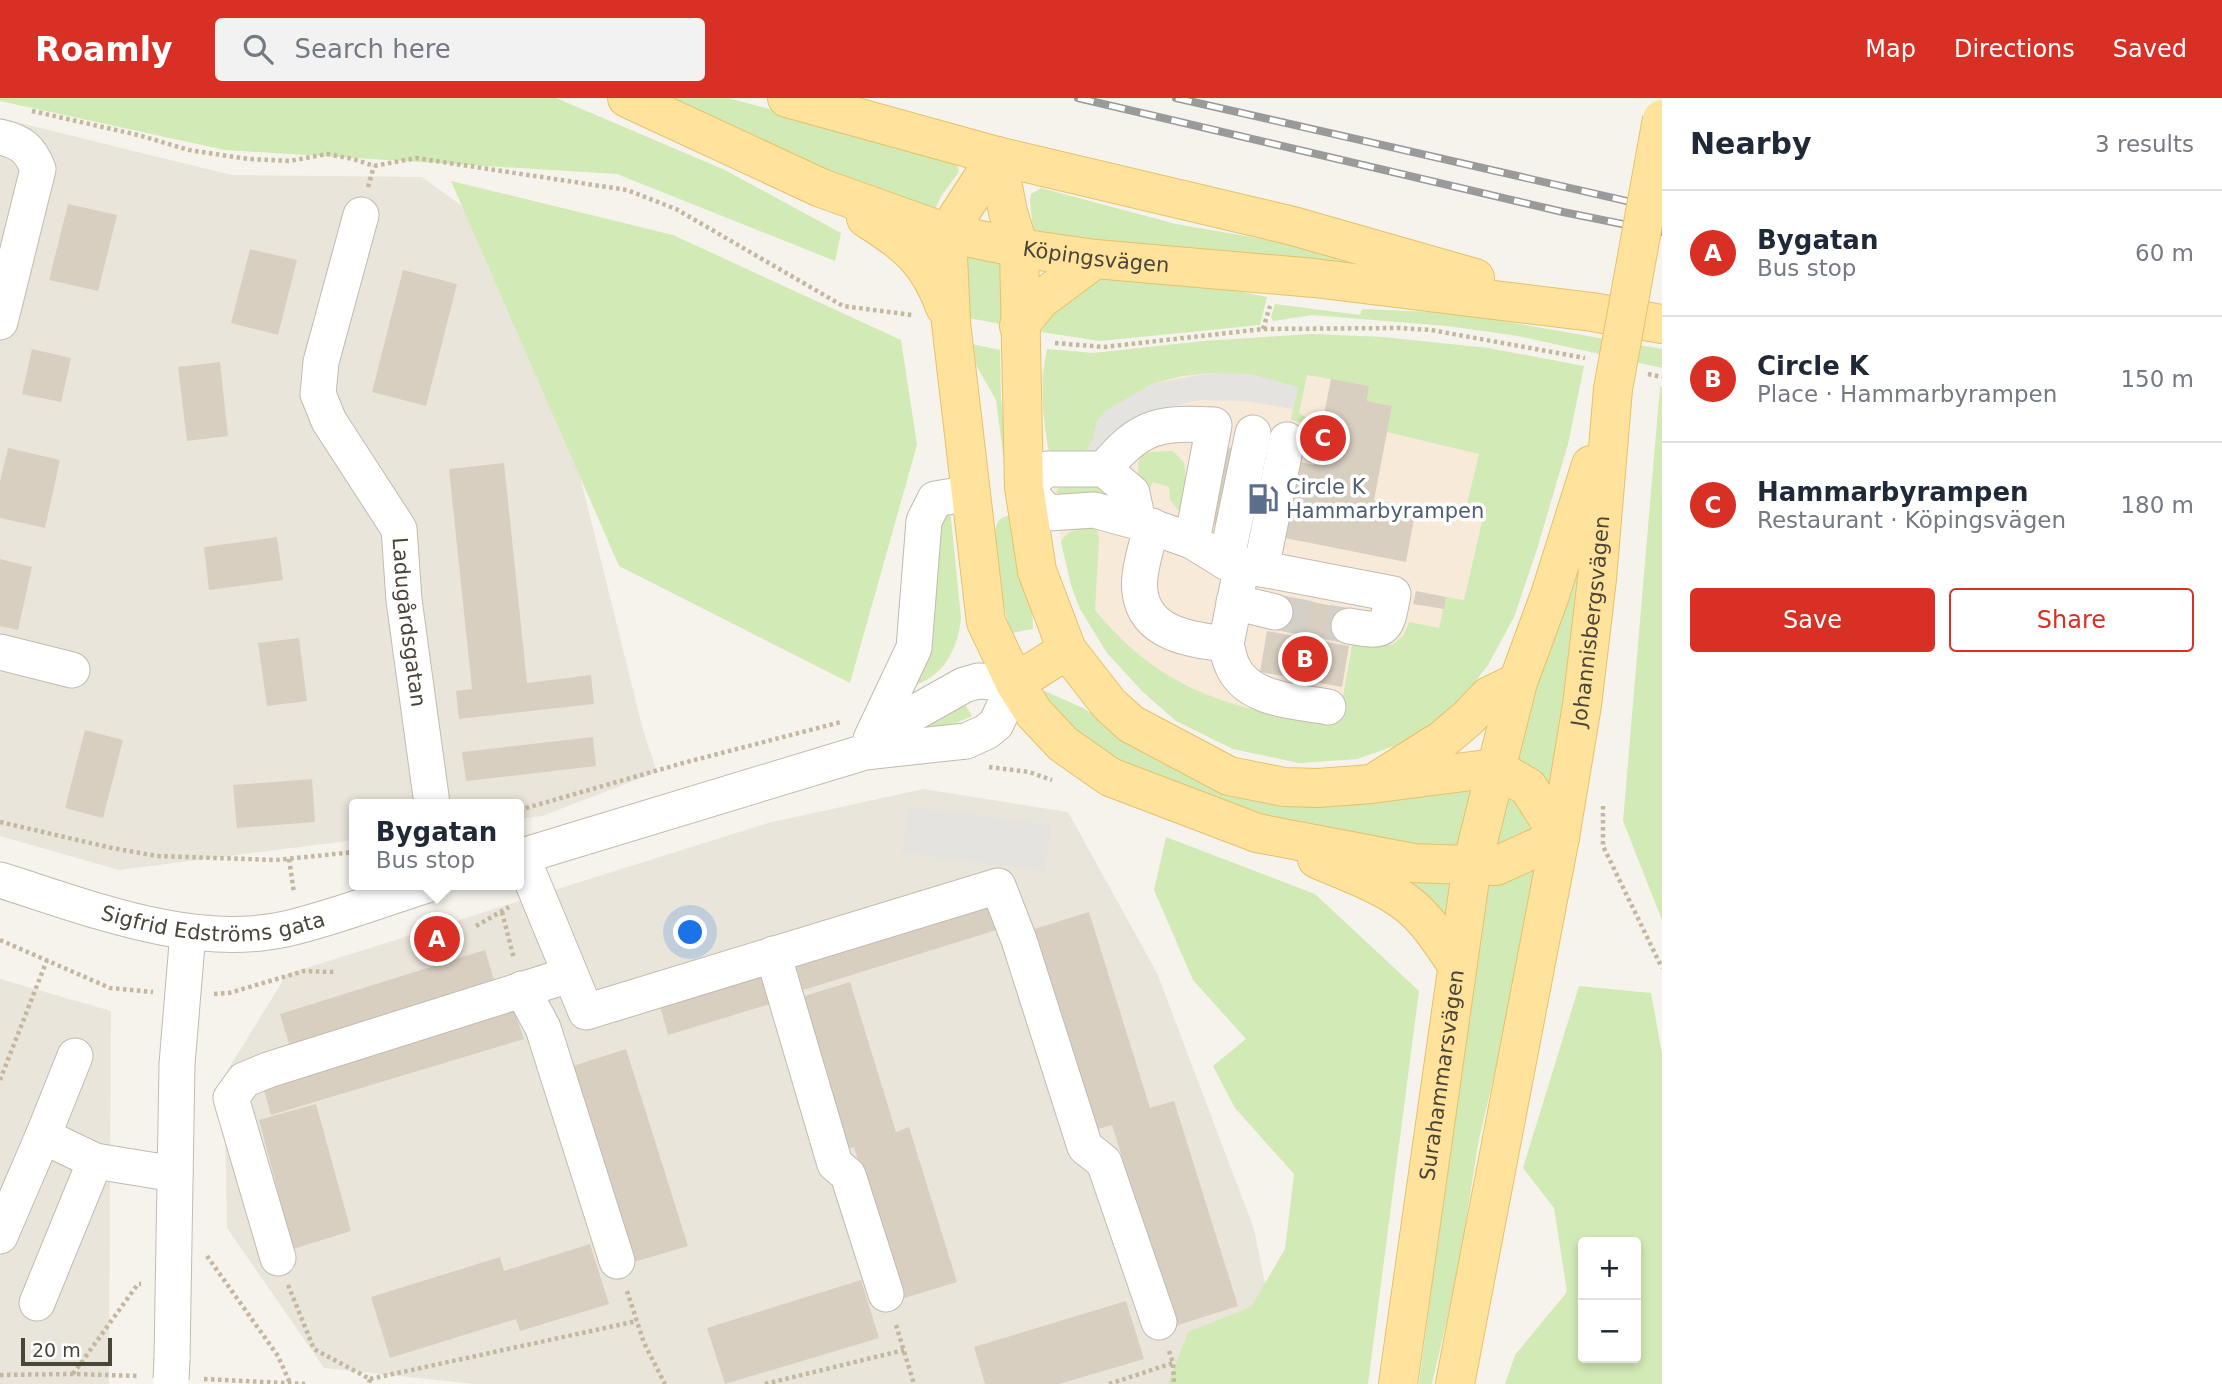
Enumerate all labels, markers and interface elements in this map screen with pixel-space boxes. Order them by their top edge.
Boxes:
search box [215,18,705,81]
text: Roamly [35,30,173,69]
icon: search [239,30,277,68]
text: Search here [295,34,451,64]
text: Map [1865,35,1916,63]
text: Directions [1954,35,2075,63]
text: Saved [2113,35,2187,63]
text: Nearby [1690,126,1812,161]
text: 3 results [2095,131,2194,157]
text: Bygatan [1757,225,1878,255]
street label: Köpingsvägen [1021,237,1170,277]
text: A [1704,240,1722,266]
text: 60 m [2135,240,2194,266]
text: Bus stop [1757,255,1856,281]
text: Circle K [1757,351,1869,381]
text: B [1704,366,1722,392]
text: 150 m [2120,366,2194,392]
text: Place · Hammarbyrampen [1757,381,2057,407]
pin: C [1300,412,1346,464]
place label: Circle K Hammarbyrampen [1286,475,1484,523]
text: Hammarbyrampen [1757,477,2029,507]
fuel station icon: Circle K Hammarbyrampen [1246,482,1280,516]
text: C [1705,492,1721,518]
text: 180 m [2120,492,2194,518]
text: Restaurant · Köpingsvägen [1757,507,2066,533]
street label: Johannisbergsvägen [1566,515,1614,731]
street label: Ladugårdsgatan [388,536,431,708]
button: Save [1690,588,1935,652]
button: Share [1949,588,2194,652]
pin: B [1282,633,1328,685]
popup [349,799,524,890]
text: Bygatan [376,817,497,847]
text: Bus stop [376,847,475,873]
street label: Sigfrid Edströms gata [98,901,328,947]
pin: A [414,913,460,965]
your location [673,915,707,949]
street label: Surahammarsvägen [1415,968,1469,1182]
map controls [1578,1237,1641,1363]
button: + [1578,1237,1641,1300]
button: − [1578,1300,1641,1363]
scale bar [21,1335,112,1367]
text: 20 m [32,1339,81,1361]

